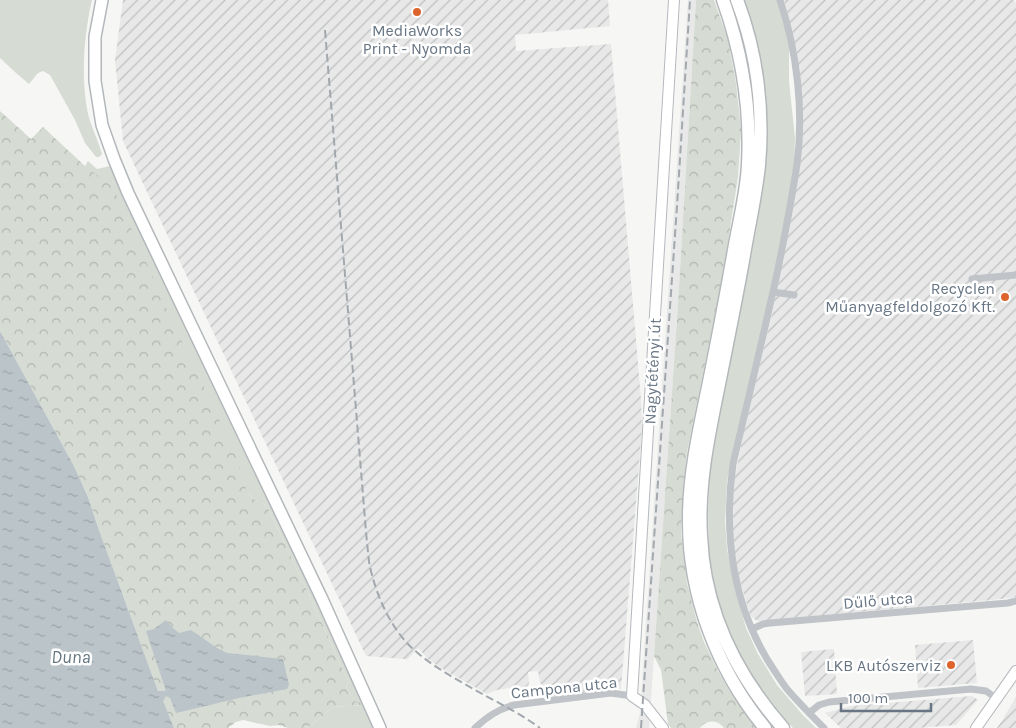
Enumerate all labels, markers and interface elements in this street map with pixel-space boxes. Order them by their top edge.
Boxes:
marker: MediaWorks Print - Nyomda [411,6,423,18]
place label: MediaWorks Print - Nyomda [363,21,471,58]
place label: Recyclen Műanyagfeldolgozó Kft. [825,279,995,316]
marker: Recyclen Műanyagfeldolgozó Kft. [999,291,1011,303]
street label: Nagytétényi út [640,317,665,425]
street label: Dűlő utca [842,588,914,613]
water label: Duna [51,646,91,668]
place label: LKB Autószerviz [826,656,941,675]
marker: LKB Autószerviz [945,659,957,671]
street label: Campona utca [510,672,618,703]
scale bar [841,680,931,712]
text: 100 m [848,689,888,707]

